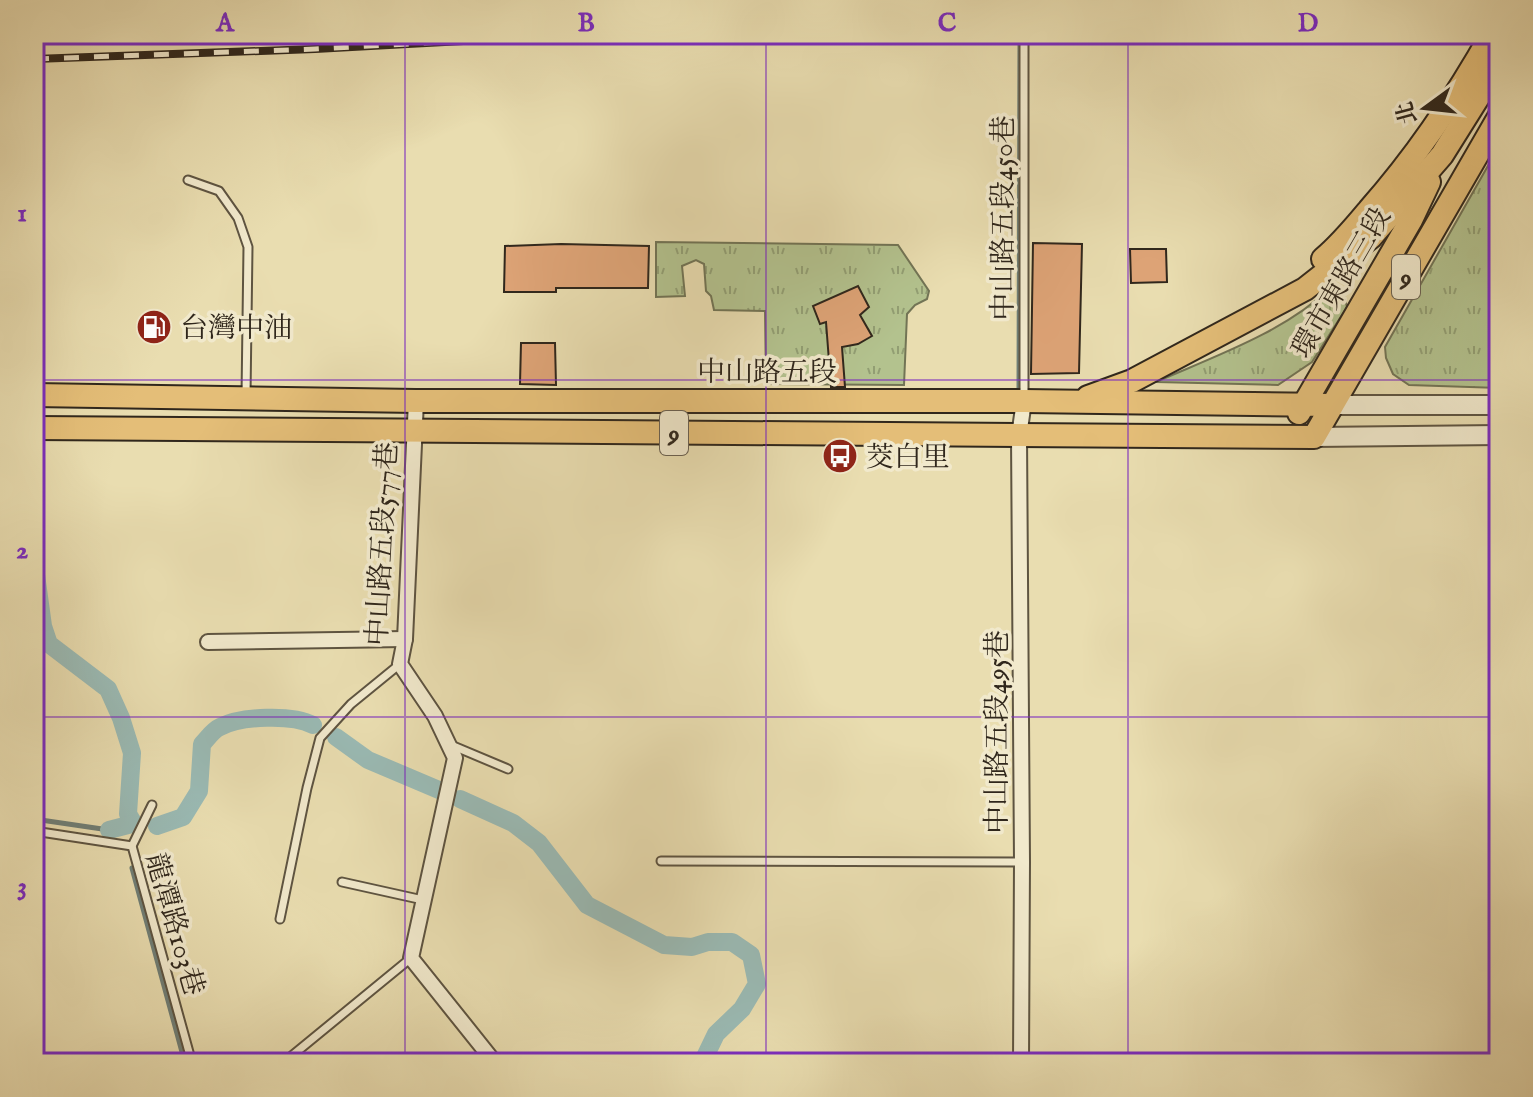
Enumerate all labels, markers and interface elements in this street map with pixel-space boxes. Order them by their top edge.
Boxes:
text: A [215,7,235,40]
text: B [577,7,595,40]
text: C [938,7,957,40]
text: D [1298,7,1319,40]
north arrow [1385,68,1465,148]
text: 北 [1391,98,1424,127]
street label: 中山路五段450巷 [987,115,1022,321]
text: 1 [17,197,27,230]
street label: 環市東路三段 [1285,202,1399,365]
road number: 9 [1392,255,1420,299]
fuel station icon: 台灣中油 [135,308,173,346]
place label: 台灣中油 [180,312,292,347]
street label: 中山路五段 [697,356,837,391]
road number: 9 [660,411,688,455]
bus stop icon: 茭白里 [821,437,859,475]
street label: 中山路五段577巷 [361,441,406,647]
place label: 茭白里 [866,441,950,476]
text: 2 [16,534,28,567]
street label: 中山路五段495巷 [981,630,1016,834]
street label: 龍潭路103巷 [137,849,211,1000]
text: 3 [17,870,27,903]

